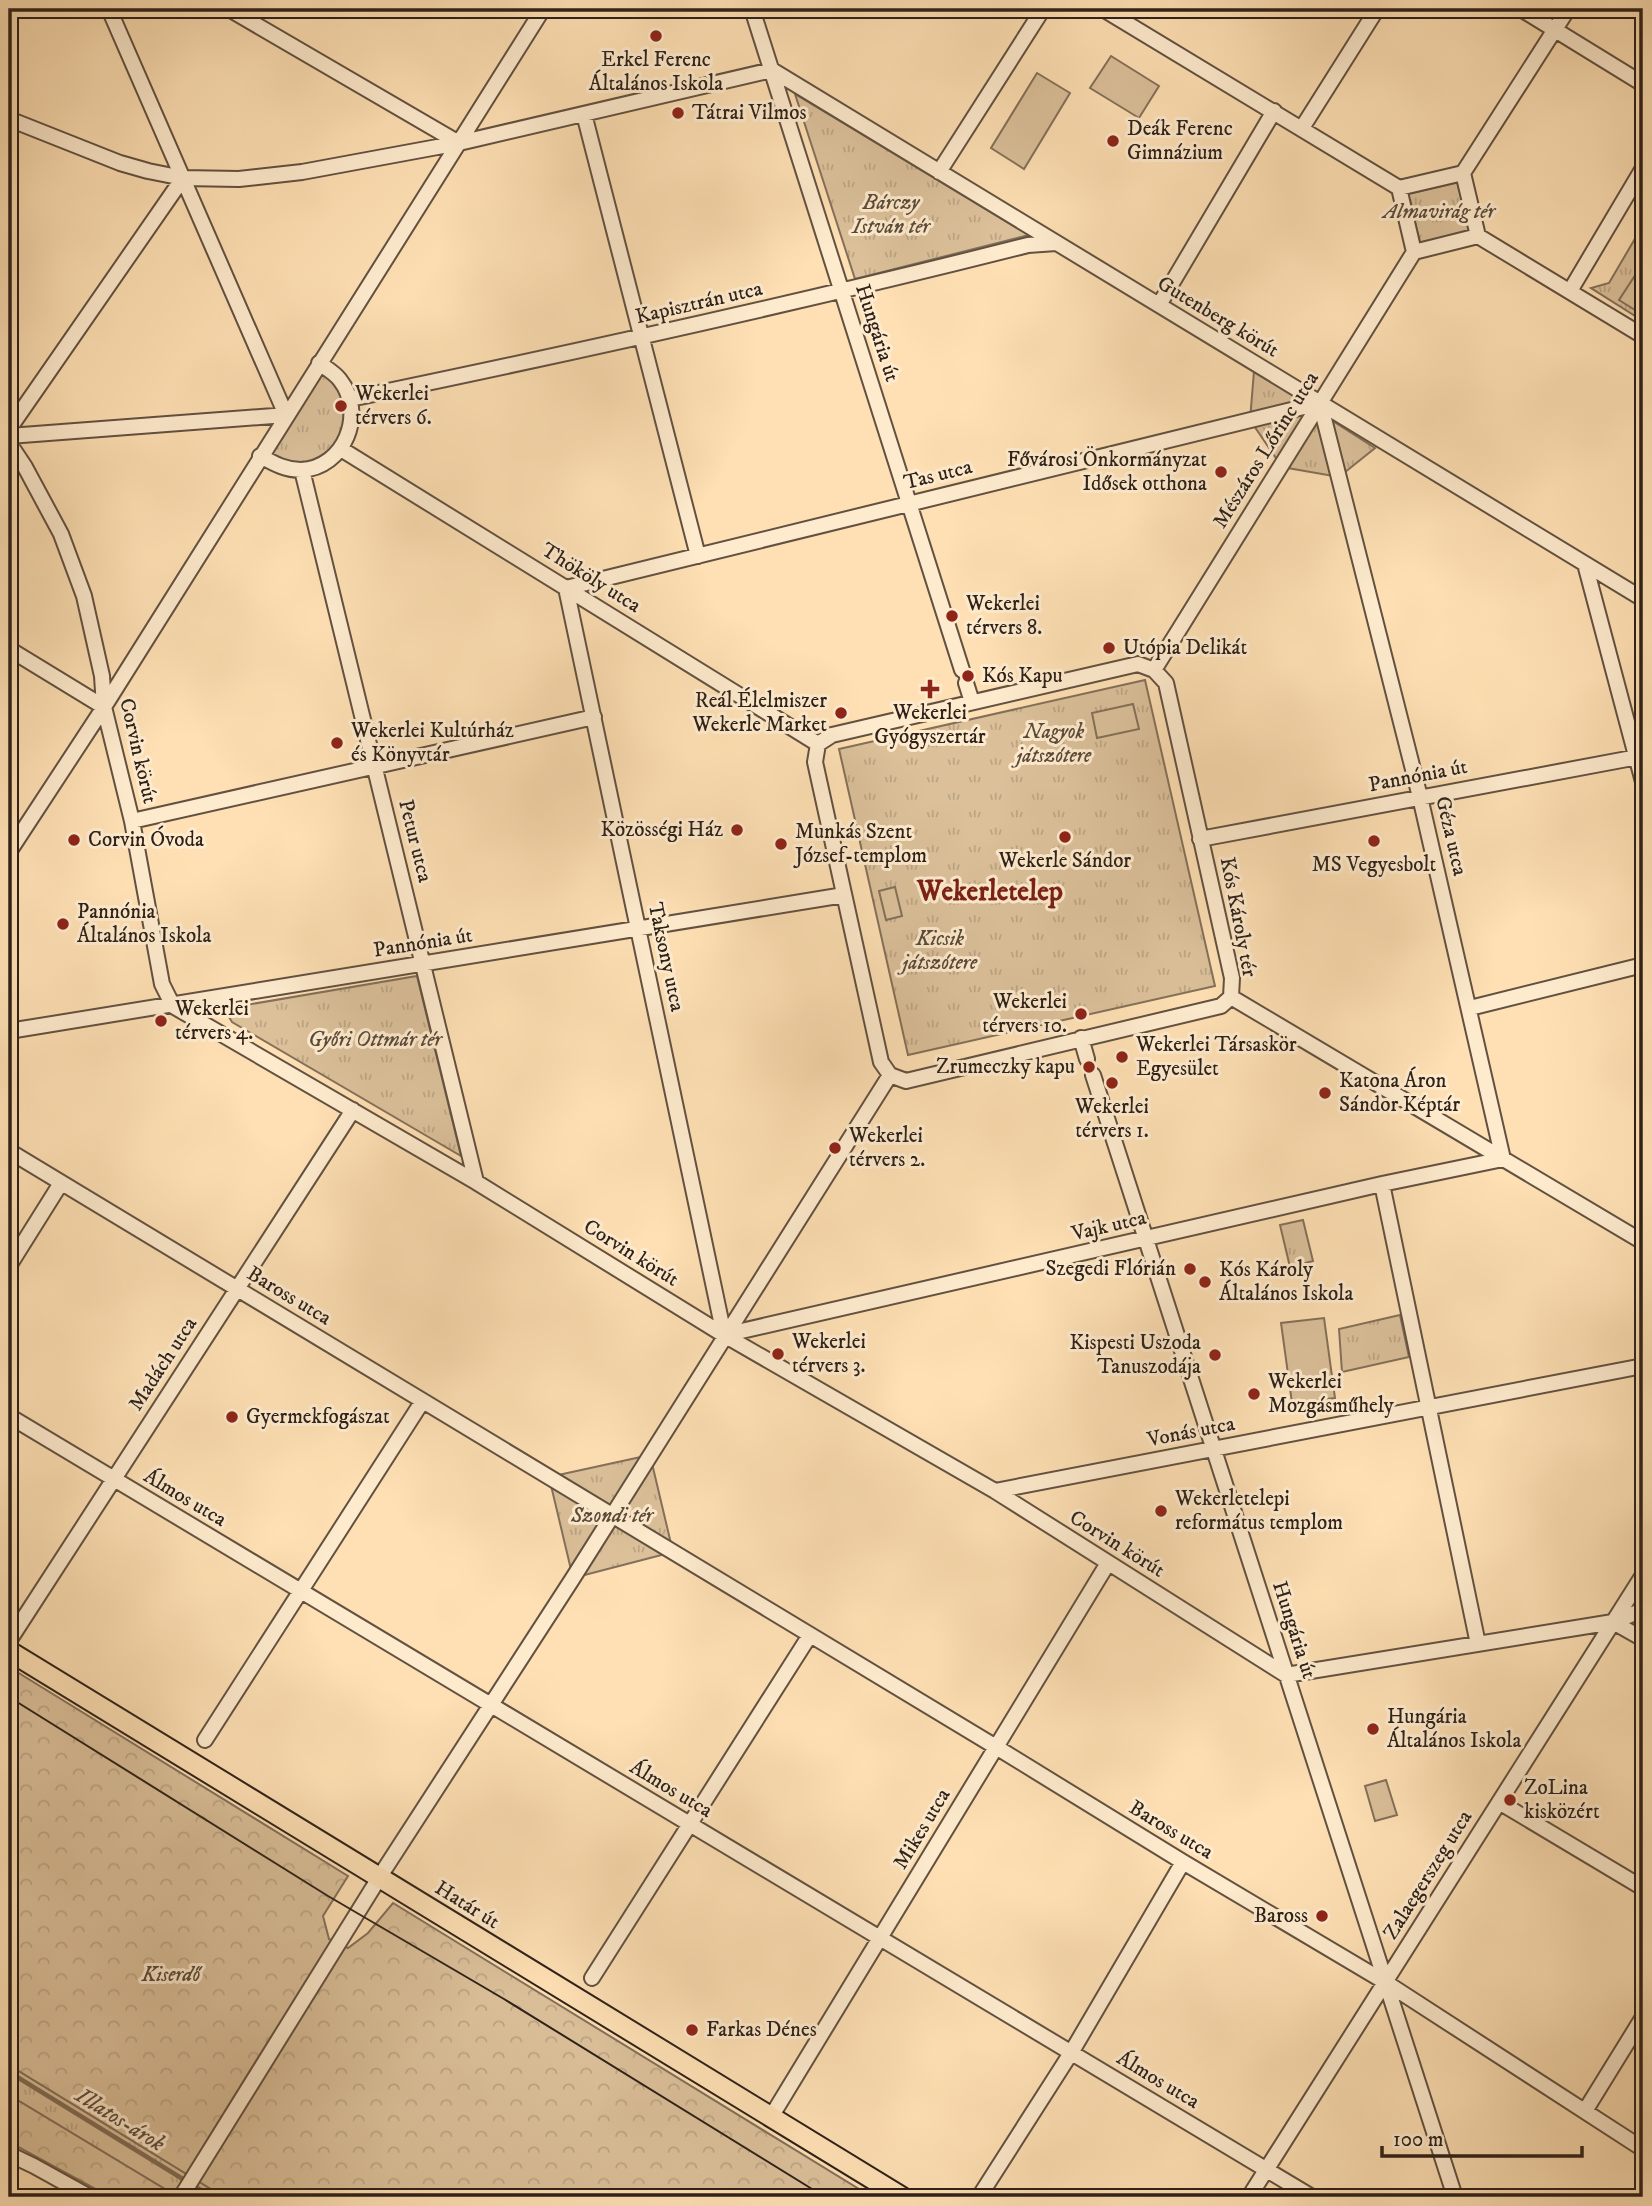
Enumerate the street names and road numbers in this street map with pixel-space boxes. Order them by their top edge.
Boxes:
street label: Gutenberg körút [1152,270,1284,364]
street label: Kapisztrán utca [633,276,765,330]
street label: Hungária út [849,281,905,385]
street label: Mészáros Lőrinc utca [1207,367,1325,533]
street label: Tas utca [901,454,975,496]
street label: Thököly utca [536,537,646,619]
street label: Corvin körút [113,696,163,806]
street label: Pannónia út [1366,754,1470,798]
street label: Géza utca [1429,794,1473,878]
street label: Petur utca [392,797,438,885]
street label: Kós Károly tér [1214,855,1262,979]
street label: Taksony utca [642,900,690,1014]
street label: Pannónia út [372,922,475,964]
street label: Vajk utca [1068,1205,1149,1247]
street label: Corvin körút [579,1214,684,1293]
street label: Baross utca [242,1261,336,1331]
street label: Madách utca [123,1312,203,1416]
street label: Vonás utca [1144,1411,1237,1453]
street label: Álmos utca [139,1461,232,1533]
street label: Corvin körút [1065,1505,1170,1584]
street label: Hungária út [1266,1578,1322,1682]
street label: Álmos utca [625,1752,718,1824]
street label: Mikes utca [888,1784,956,1874]
street label: Baross utca [1124,1795,1218,1865]
street label: Zalaegerszeg utca [1378,1806,1478,1944]
street label: Határ út [430,1875,504,1935]
street label: Álmos utca [1112,2043,1205,2115]

